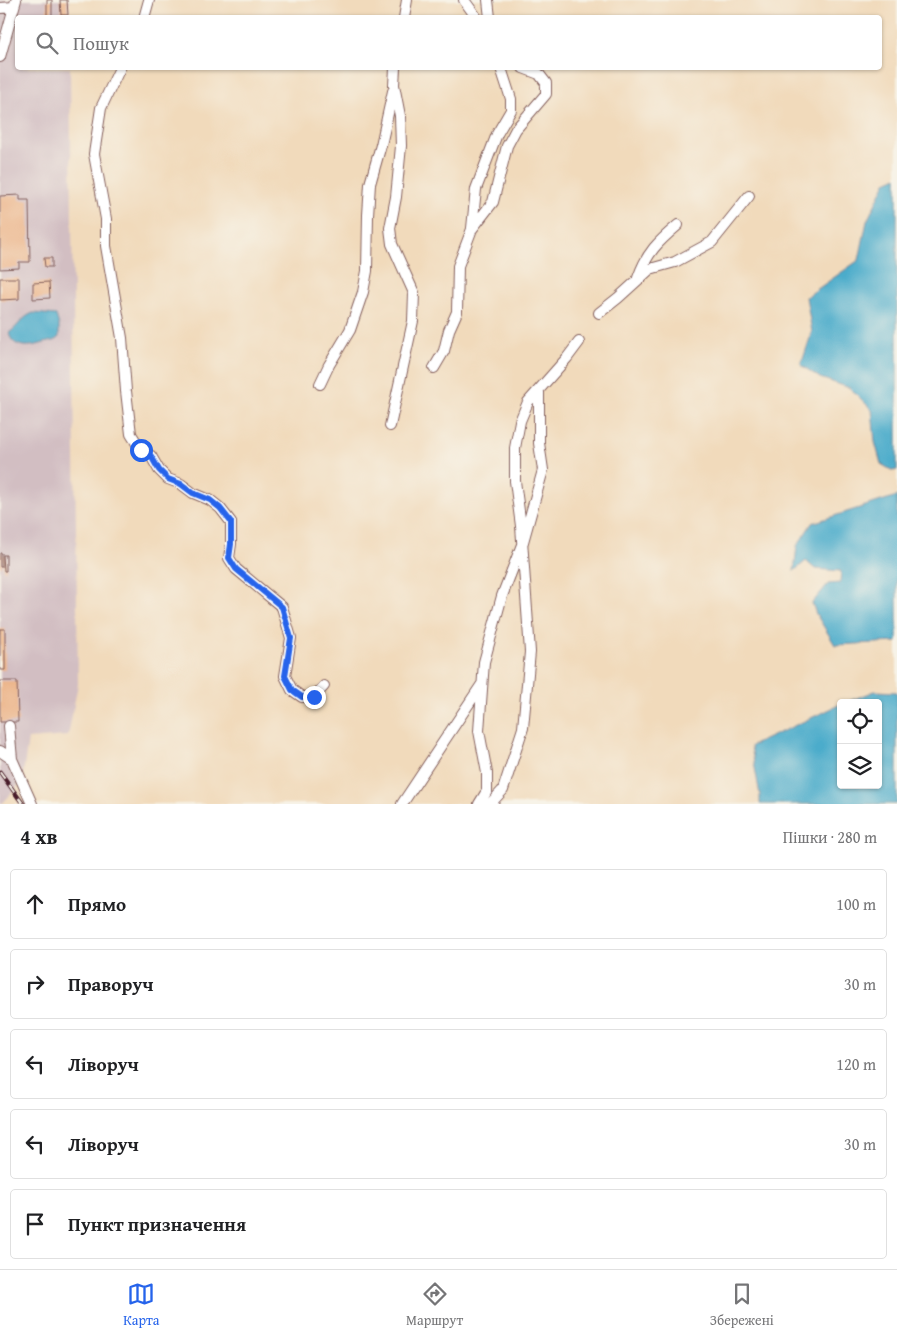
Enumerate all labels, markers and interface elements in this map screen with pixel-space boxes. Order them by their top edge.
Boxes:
search box [15,15,882,70]
icon: search [33,29,61,57]
text: Пошук [73,29,129,57]
route start [130,439,153,462]
route end [303,686,326,709]
map controls [837,699,882,789]
button: locate [837,699,882,744]
button: layers [837,744,882,789]
text: 4 хв [20,821,58,852]
text: Пішки · 280 m [783,825,877,849]
icon: ahead [21,890,49,918]
text: Прямо [68,890,126,918]
text: 100 m [836,892,876,916]
icon: right [21,970,49,998]
text: Праворуч [68,970,153,998]
text: 30 m [844,972,876,996]
icon: left [21,1050,49,1078]
text: Ліворуч [68,1050,139,1078]
text: 120 m [836,1052,876,1076]
icon: left [21,1130,49,1158]
text: Ліворуч [68,1130,139,1158]
text: 30 m [844,1132,876,1156]
icon: arrive [21,1210,49,1238]
text: Пункт призначення [68,1210,246,1238]
tab: Карта [123,1280,160,1330]
tab: Маршрут [406,1280,463,1330]
tab: Збережені [710,1280,774,1330]

